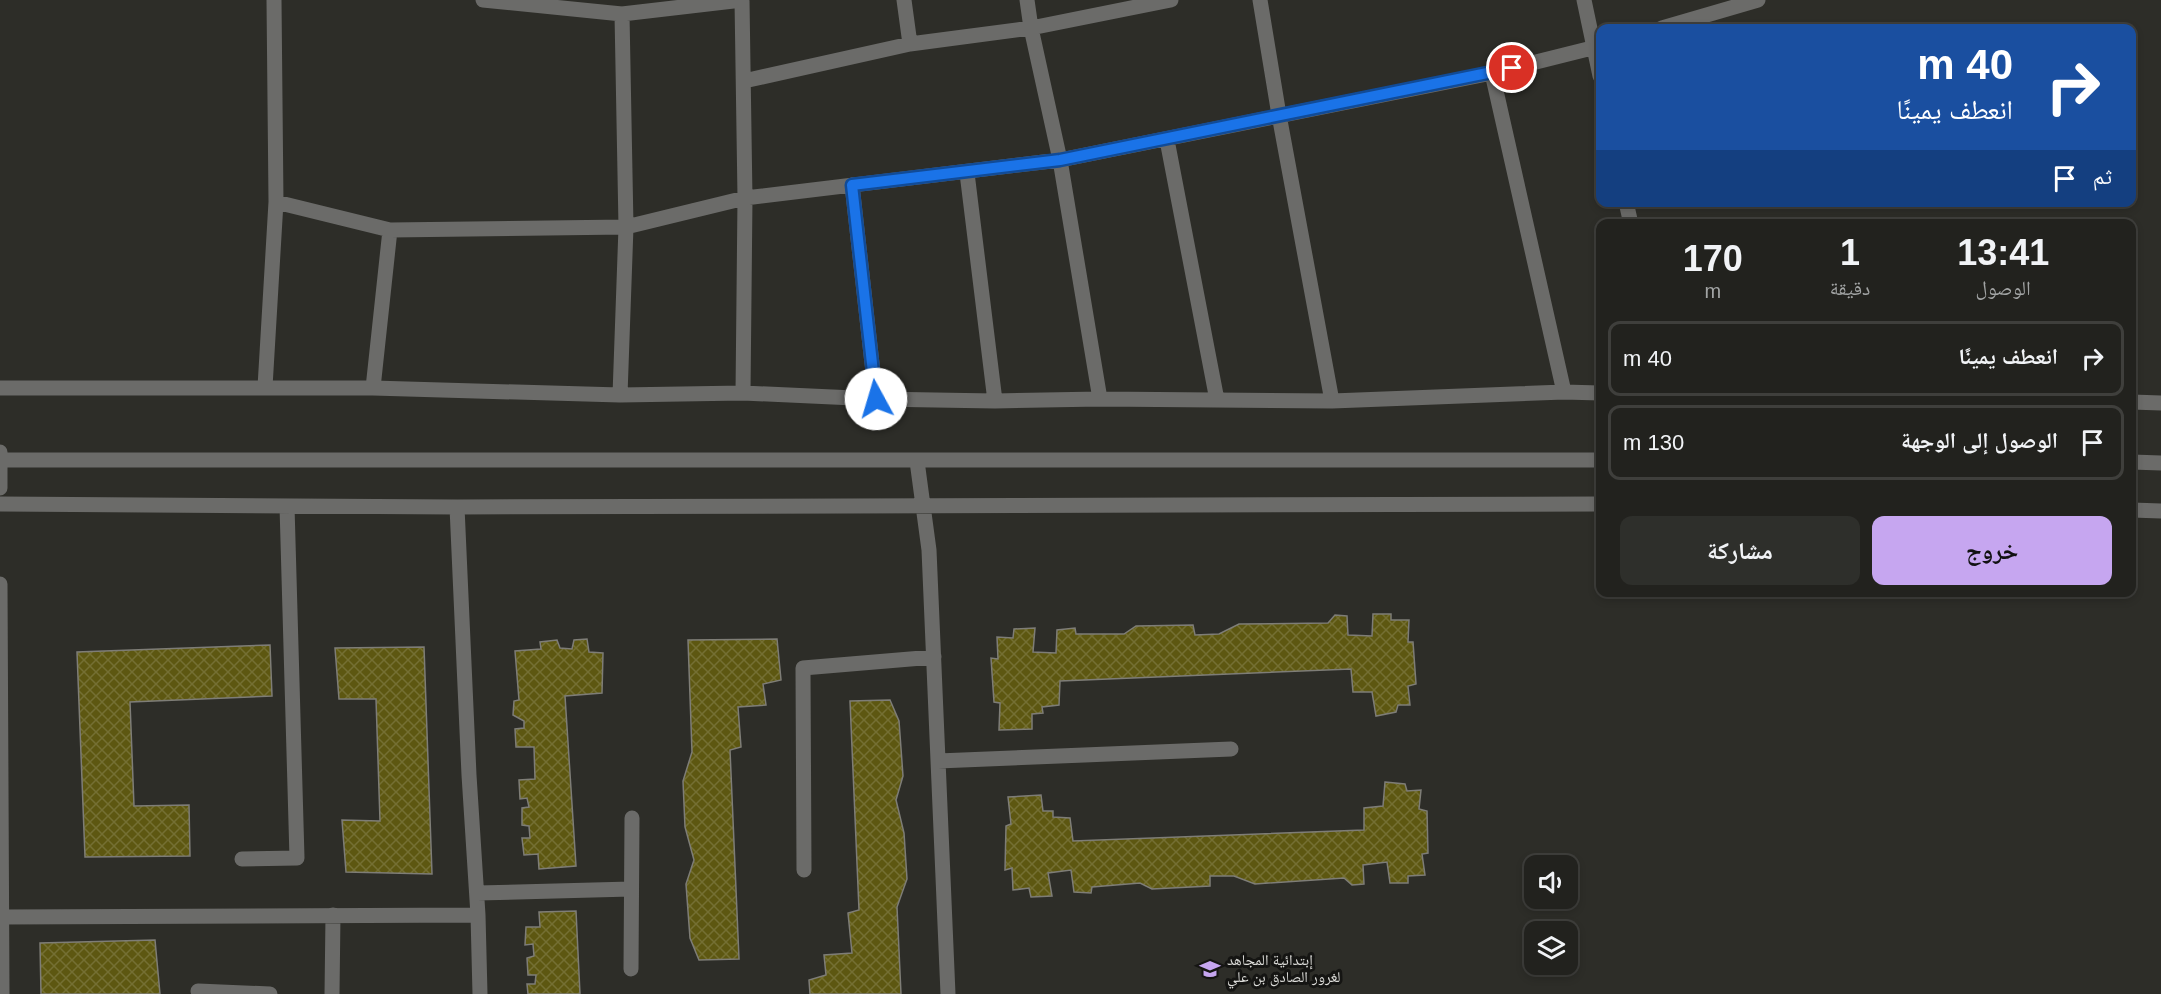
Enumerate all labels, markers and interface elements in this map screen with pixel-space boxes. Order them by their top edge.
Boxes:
text: 40 m [1917,41,2013,88]
pin [1486,42,1537,93]
icon: right [2034,48,2112,126]
icon: arrive [1495,51,1528,84]
text: انعطف يمينًا [1897,95,2013,125]
icon: arrive [2048,162,2081,195]
text: ثم [2093,164,2112,189]
text: 1 [1840,232,1860,273]
text: 13:41 [1957,232,2049,273]
text: 170 [1683,238,1743,279]
text: دقيقة [1830,277,1870,299]
text: الوصول [1976,277,2031,299]
text: m [1705,280,1721,302]
icon: right [2076,342,2109,375]
text: انعطف يمينًا [1959,344,2058,369]
text: 40 m [1623,346,1672,371]
position arrow [844,367,908,431]
icon: arrive [2076,426,2109,459]
text: الوصول إلى الوجهة [1901,428,2058,453]
text: 130 m [1623,430,1684,455]
button: مشاركة [1620,516,1860,585]
button: خروج [1872,516,2112,585]
map controls [1524,855,1578,975]
button: sound [1524,855,1578,909]
button: layers [1524,921,1578,975]
place label: إبتدائية المجاهد لغرور الصادق بن علي [1227,951,1340,989]
school or university icon: إبتدائية المجاهد لغرور الصادق بن علي [1198,957,1222,981]

